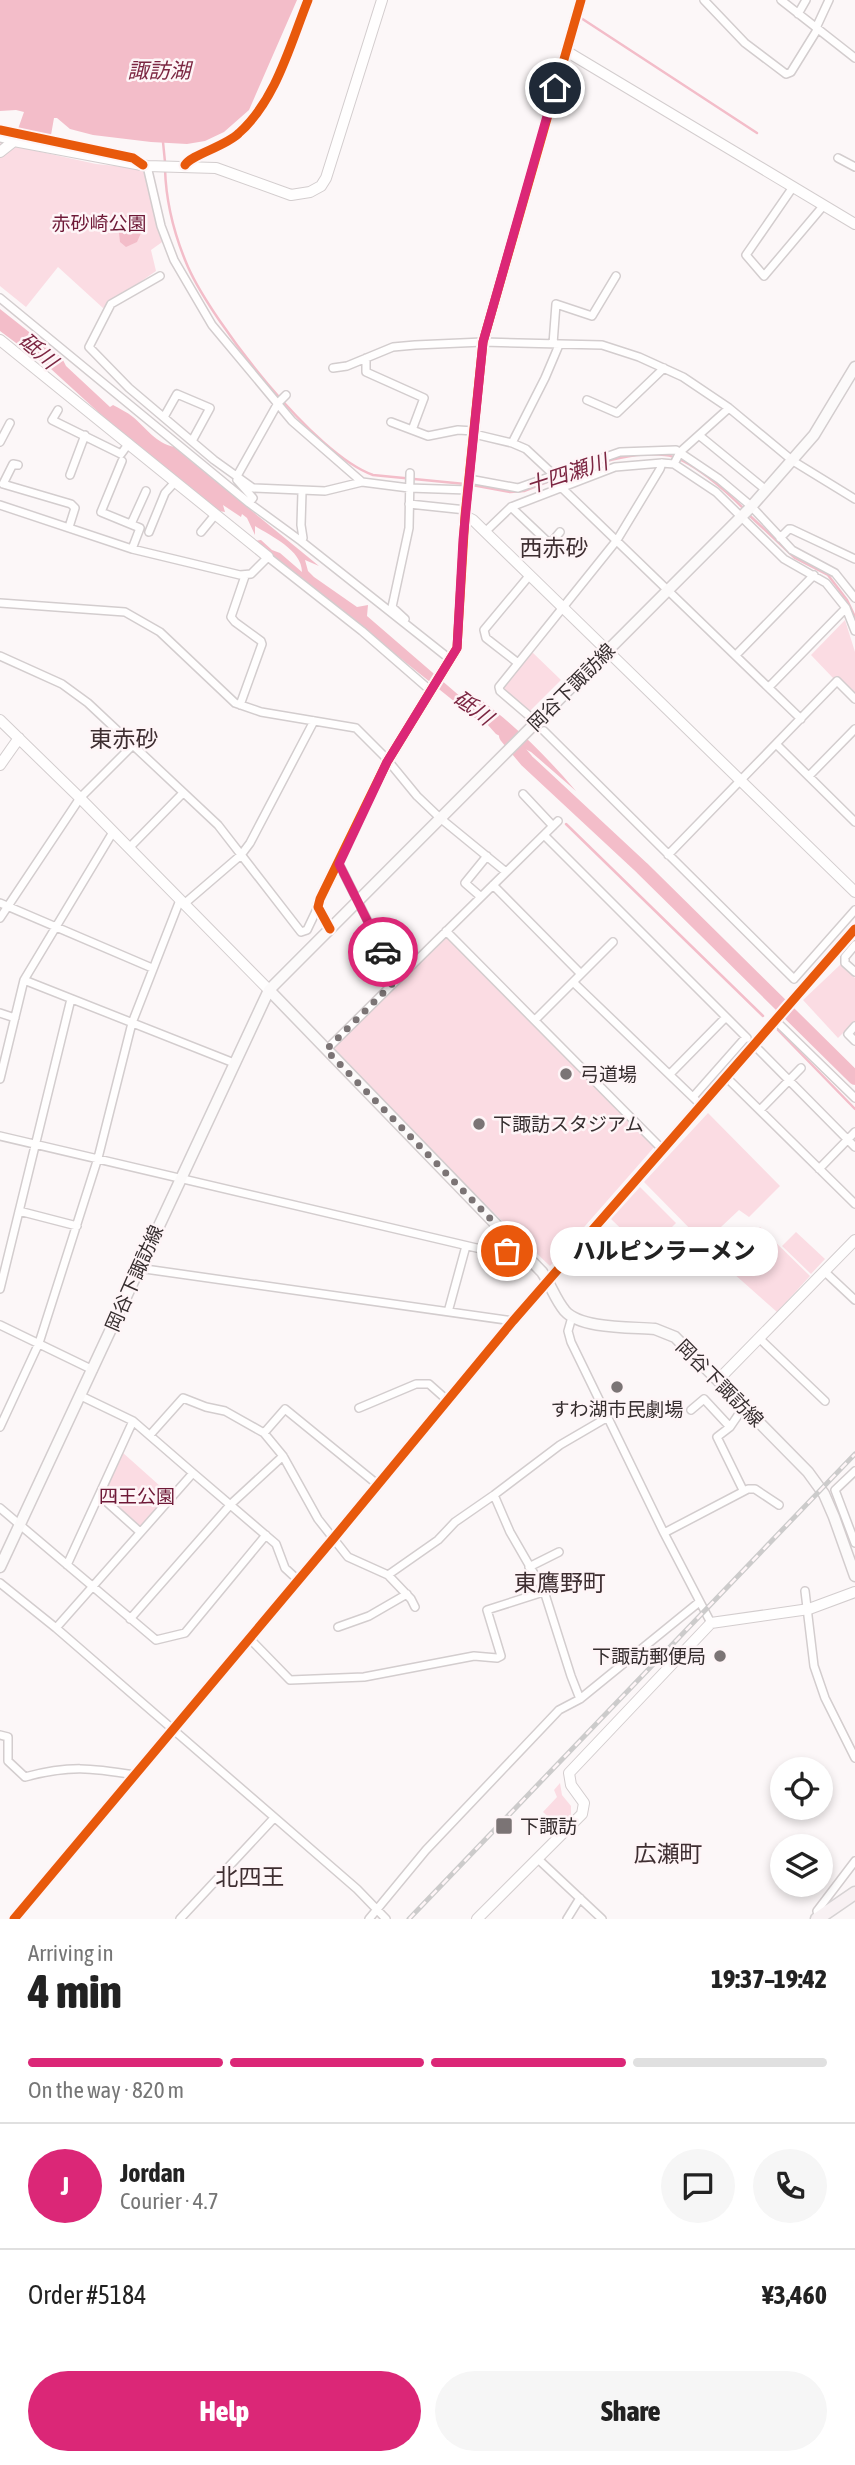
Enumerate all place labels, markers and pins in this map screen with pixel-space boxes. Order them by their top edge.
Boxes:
pin [525,58,585,118]
place label: 弓道場 [580,1063,637,1085]
marker: 弓道場 [558,1066,574,1082]
place label: 下諏訪スタジアム [493,1113,644,1135]
marker: 下諏訪スタジアム [471,1116,487,1132]
pin [477,1221,537,1281]
callout: ハルピンラーメン [549,1226,776,1276]
marker: すわ湖市民劇場 [609,1379,625,1395]
place label: すわ湖市民劇場 [550,1398,684,1420]
place label: 下諏訪郵便局 [592,1645,706,1667]
marker: 下諏訪郵便局 [712,1648,728,1664]
place label: 下諏訪 [520,1815,577,1837]
marker: 下諏訪 [494,1816,514,1836]

